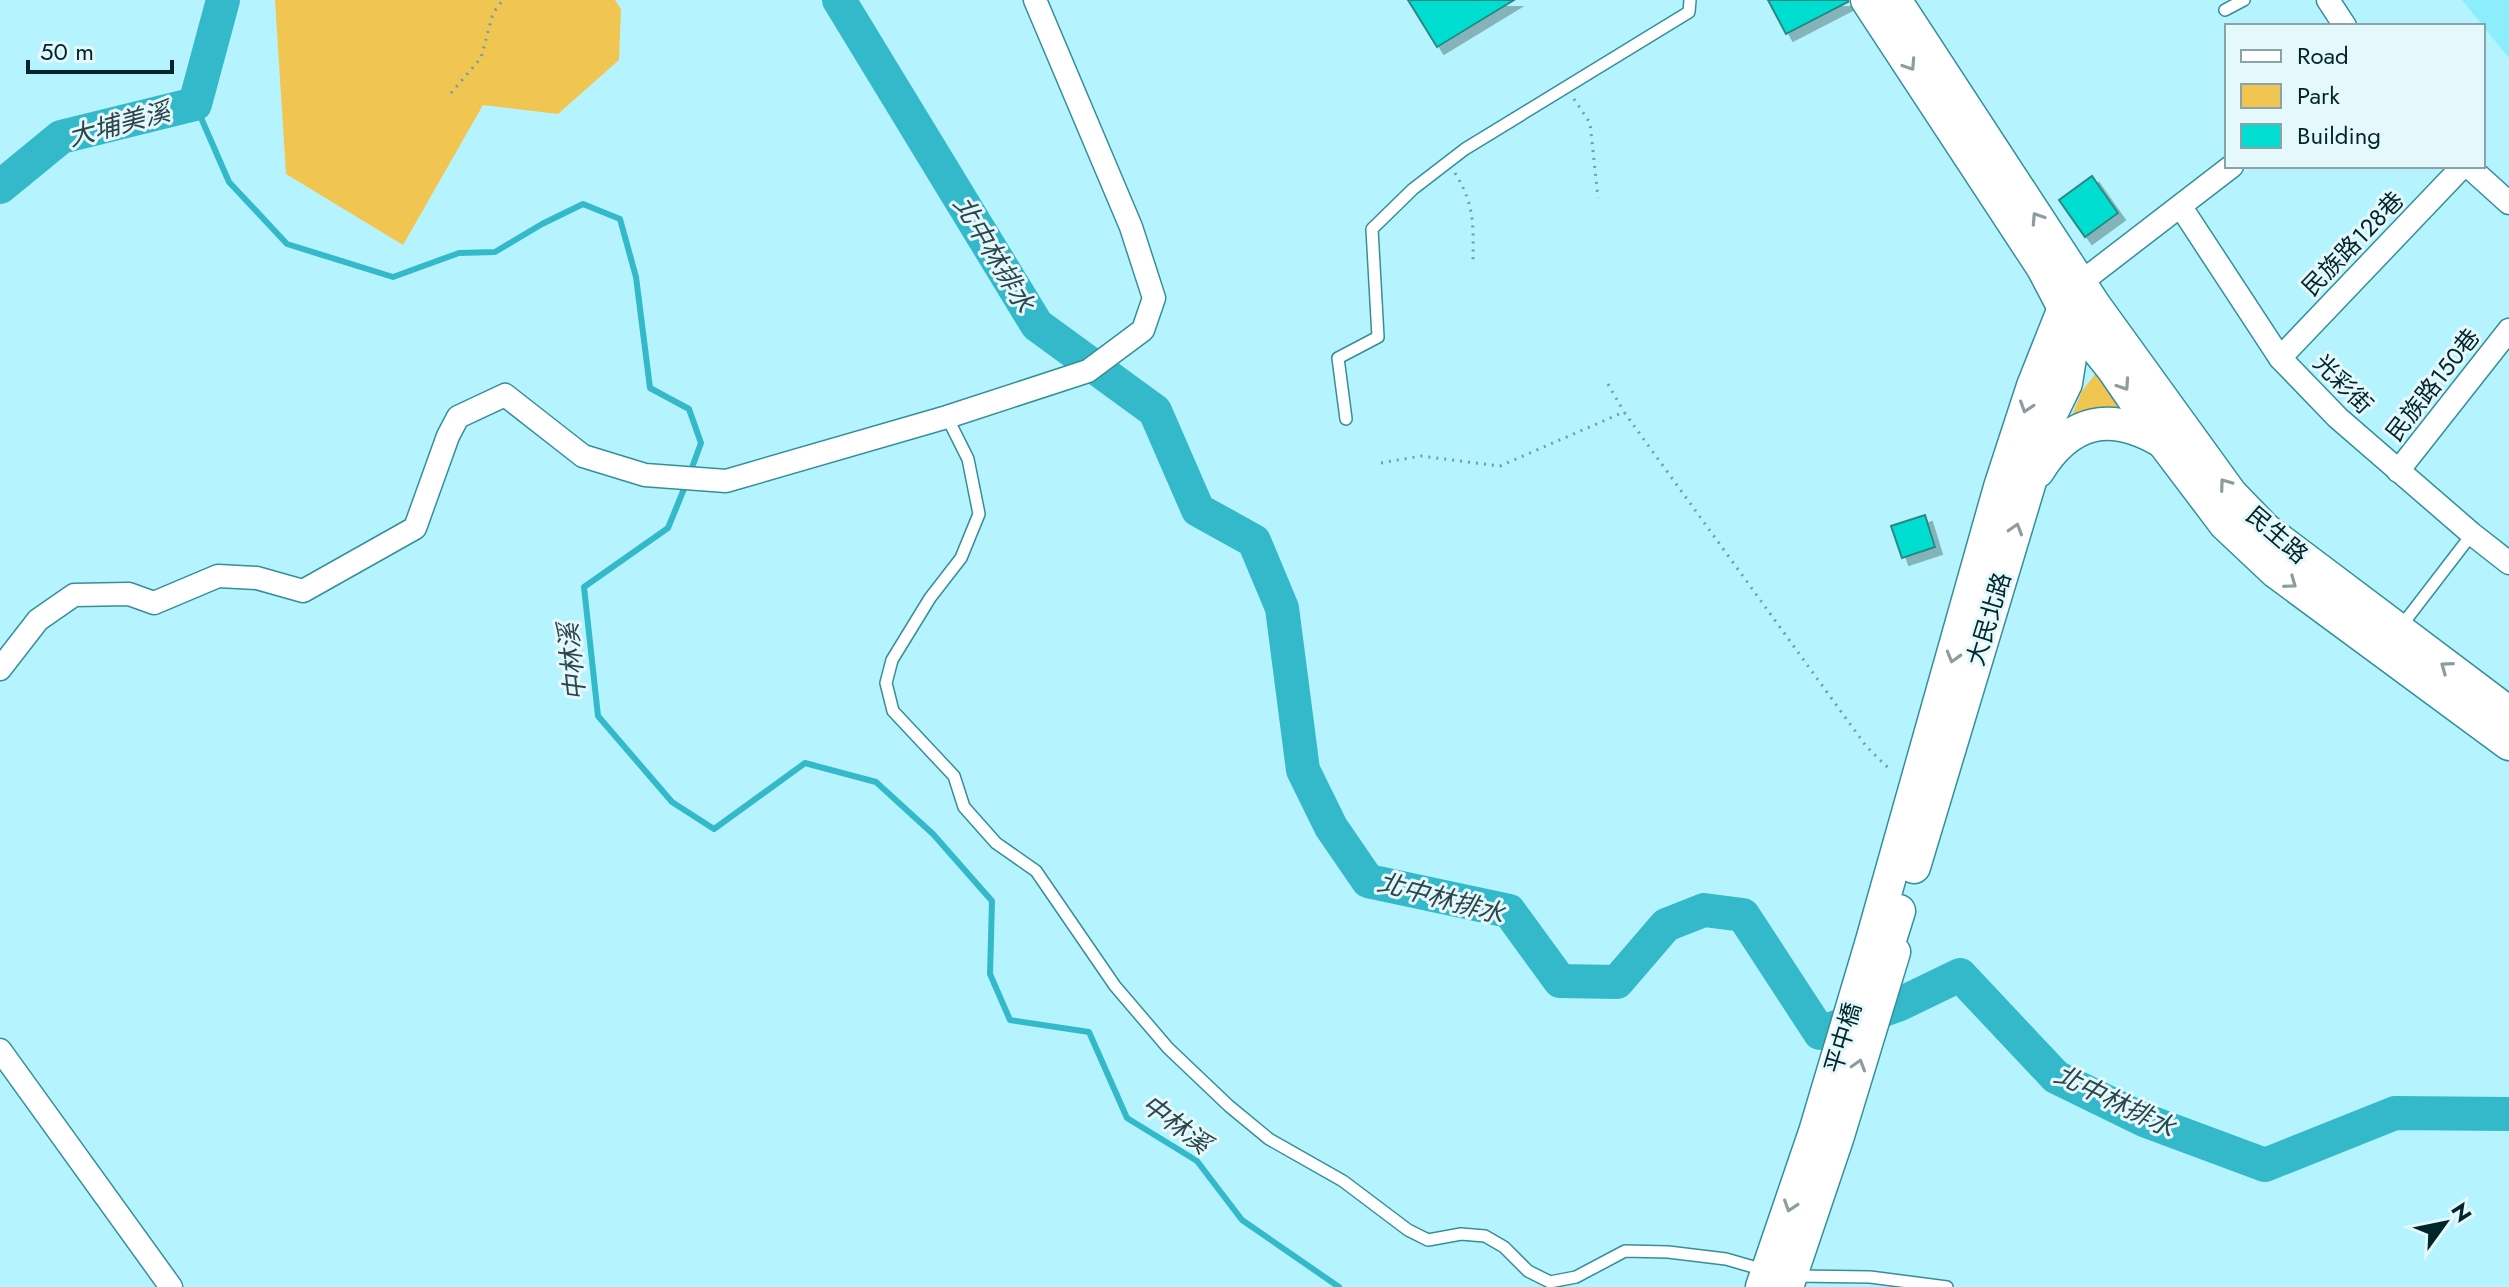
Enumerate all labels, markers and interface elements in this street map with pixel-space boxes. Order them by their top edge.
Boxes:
scale bar [28,24,172,74]
legend [2225,24,2485,168]
text: 50 m [40,34,94,69]
text: Road [2297,38,2349,73]
one-way arrow [1900,57,1915,71]
text: Park [2297,78,2340,113]
water label: 大埔美溪 [64,91,178,156]
text: Building [2297,118,2381,153]
street label: 民族路128巷 [2294,183,2412,304]
water label: 北中林排水 [944,188,1044,320]
one-way arrow [2032,212,2047,226]
street label: 民族路150巷 [2377,321,2488,449]
street label: 光彩街 [2306,346,2381,421]
one-way arrow [2115,376,2130,391]
one-way arrow [2019,399,2035,413]
one-way arrow [2220,479,2234,493]
street label: 民生路 [2239,498,2316,571]
one-way arrow [2007,523,2023,536]
street label: 大民北路 [1958,568,2019,670]
one-way arrow [2282,573,2296,588]
water label: 中林溪 [549,617,595,703]
one-way arrow [1946,649,1962,663]
one-way arrow [2441,662,2455,676]
water label: 北中林排水 [1373,863,1510,933]
street label: 平中橋 [1815,998,1870,1077]
water label: 北中林排水 [2048,1055,2183,1147]
one-way arrow [1850,1058,1866,1072]
water label: 中林溪 [1133,1085,1222,1165]
north arrow [2405,1183,2485,1263]
text: N [2444,1196,2480,1228]
one-way arrow [1783,1198,1799,1212]

